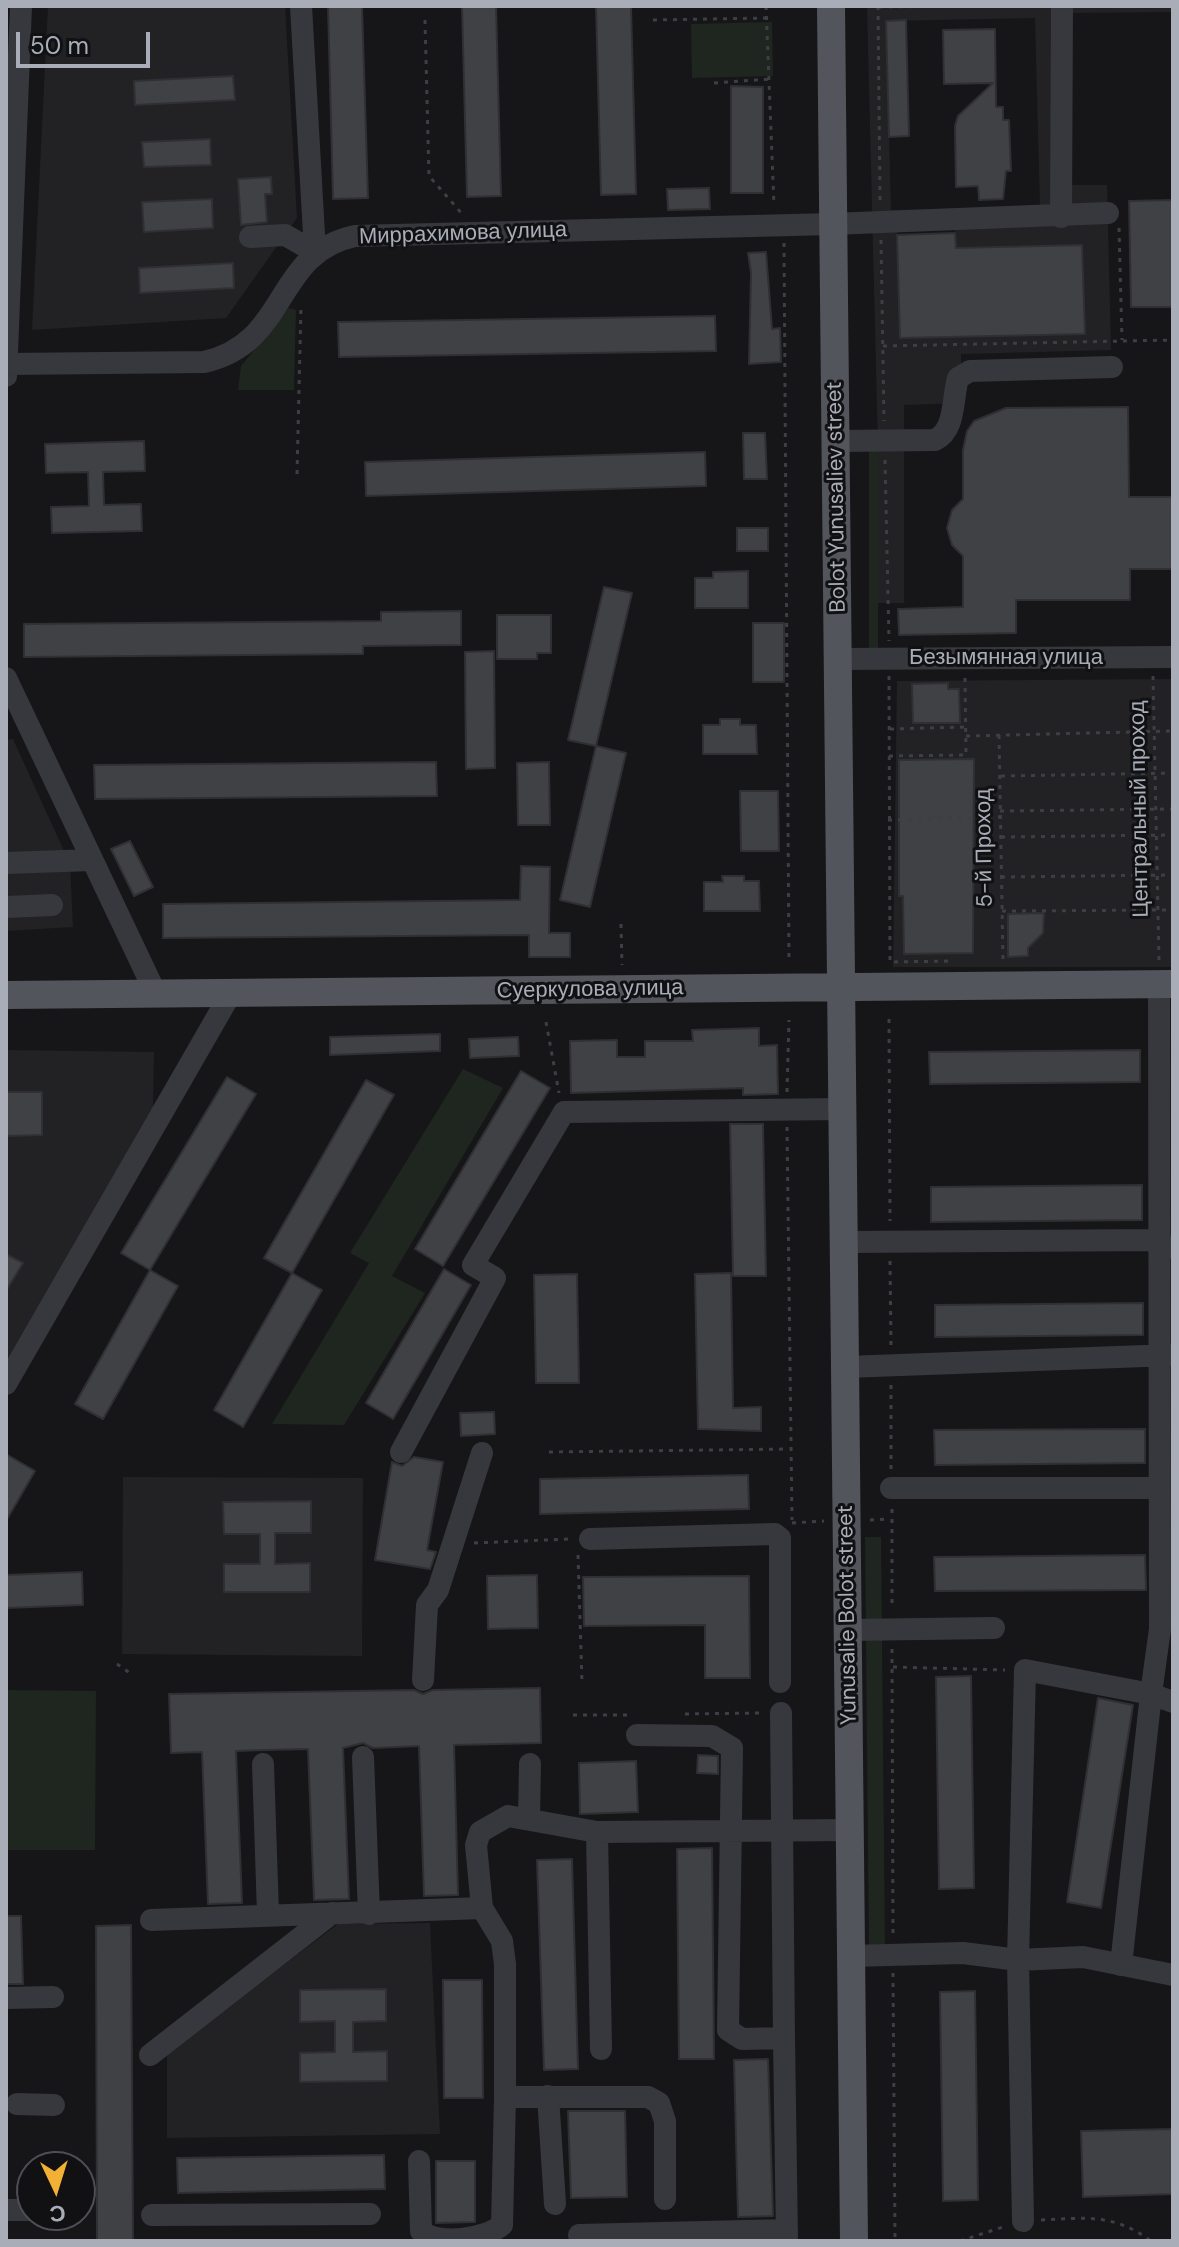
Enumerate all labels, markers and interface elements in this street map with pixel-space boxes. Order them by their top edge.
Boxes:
scale bar [20,16,154,66]
text: 50 m [30,30,89,61]
street label: Миррахимова улица [359,217,567,251]
street label: Bolot Yunusaliev street [822,381,852,613]
street label: Безымянная улица [909,645,1103,671]
street label: Центральный проход [1125,700,1155,918]
street label: 5-й Проход [971,788,999,908]
street label: Суеркулова улица [496,975,684,1005]
street label: Yunusalie Bolot street [833,1505,863,1725]
north arrow [16,2151,96,2231]
text: С [49,2198,67,2228]

